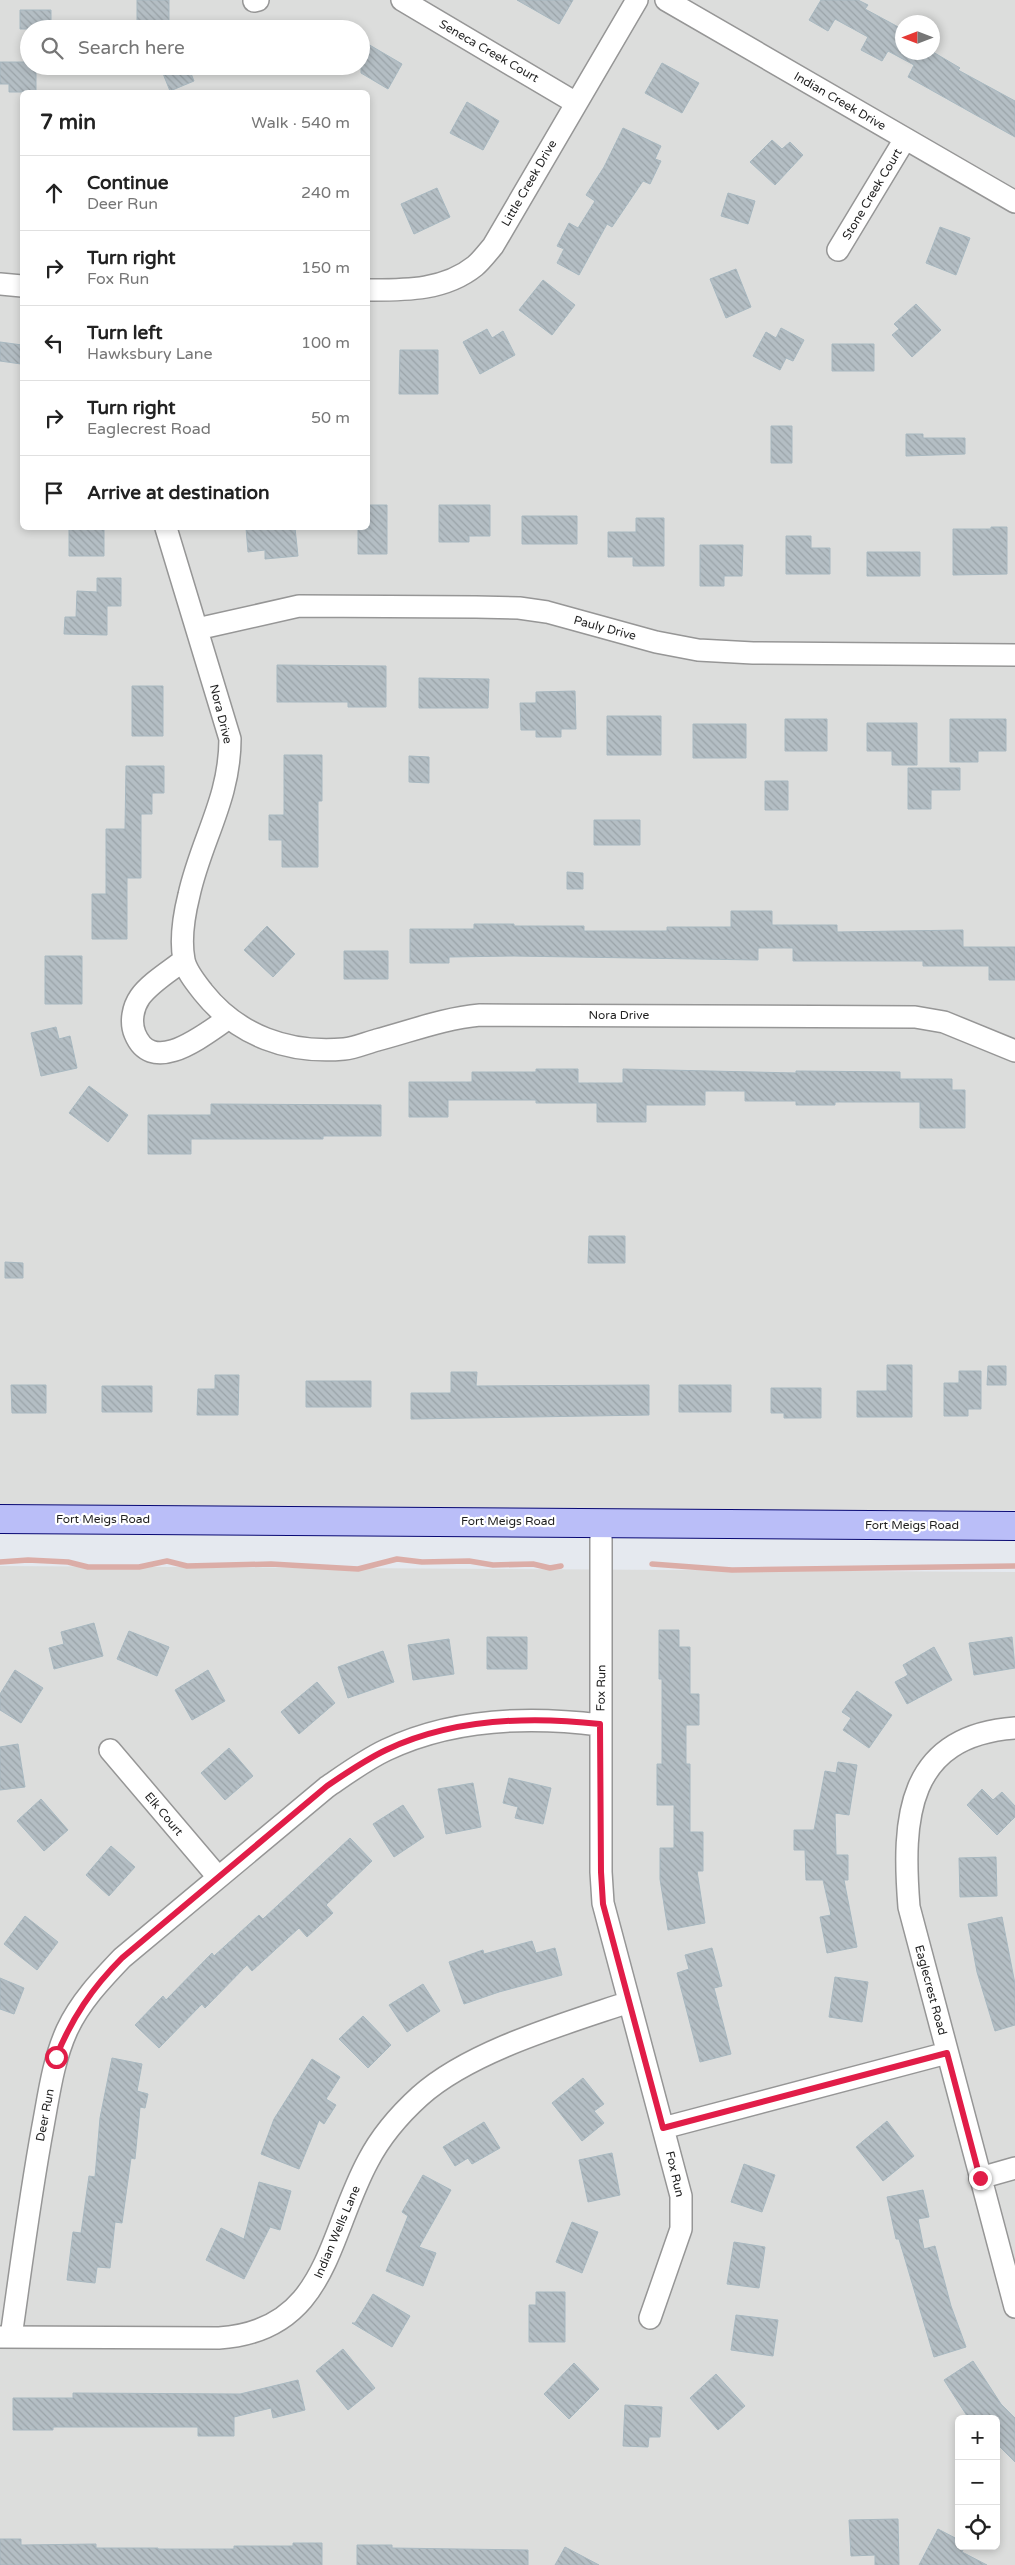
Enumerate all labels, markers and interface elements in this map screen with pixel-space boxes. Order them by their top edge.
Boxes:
north arrow [895,15,940,60]
street label: Seneca Creek Court [437,17,542,85]
search box [20,20,370,75]
icon: search [38,34,66,62]
text: Search here [78,37,185,59]
street label: Indian Creek Drive [792,69,889,133]
text: 7 min [40,110,96,135]
text: Walk · 540 m [251,113,350,133]
street label: Little Creek Drive [499,137,560,229]
street label: Stone Creek Court [839,145,905,242]
text: Continue [87,172,169,194]
icon: ahead [40,179,68,207]
text: 240 m [301,183,350,203]
text: Deer Run [87,194,158,214]
text: Turn right [87,247,175,269]
icon: right [40,254,68,282]
text: 150 m [301,258,350,278]
text: Fox Run [87,269,149,289]
text: Turn left [87,322,163,344]
icon: left [40,329,68,357]
text: 100 m [301,333,350,353]
text: Hawksbury Lane [87,344,213,364]
text: Turn right [87,397,175,419]
icon: right [40,404,68,432]
text: 50 m [311,408,350,428]
text: Eaglecrest Road [87,419,211,439]
icon: arrive [40,479,68,507]
text: Arrive at destination [87,482,270,504]
street label: Pauly Drive [572,613,638,643]
street label: Nora Drive [207,683,235,745]
street label: Nora Drive [589,1008,650,1022]
street label: Fort Meigs Road [56,1512,150,1526]
street label: Fort Meigs Road [461,1514,555,1528]
street label: Fort Meigs Road [865,1518,959,1532]
street label: Fox Run [594,1665,608,1711]
street label: Elk Court [142,1789,186,1839]
street label: Eaglecrest Road [912,1943,950,2037]
route start [45,2046,68,2069]
street label: Deer Run [33,2088,57,2142]
street label: Fox Run [663,2150,687,2198]
route end [969,2167,992,2190]
street label: Indian Wells Lane [311,2183,363,2280]
map controls [955,2415,1000,2550]
button: + [955,2415,1000,2460]
button: − [955,2460,1000,2505]
button: locate [955,2505,1000,2550]

